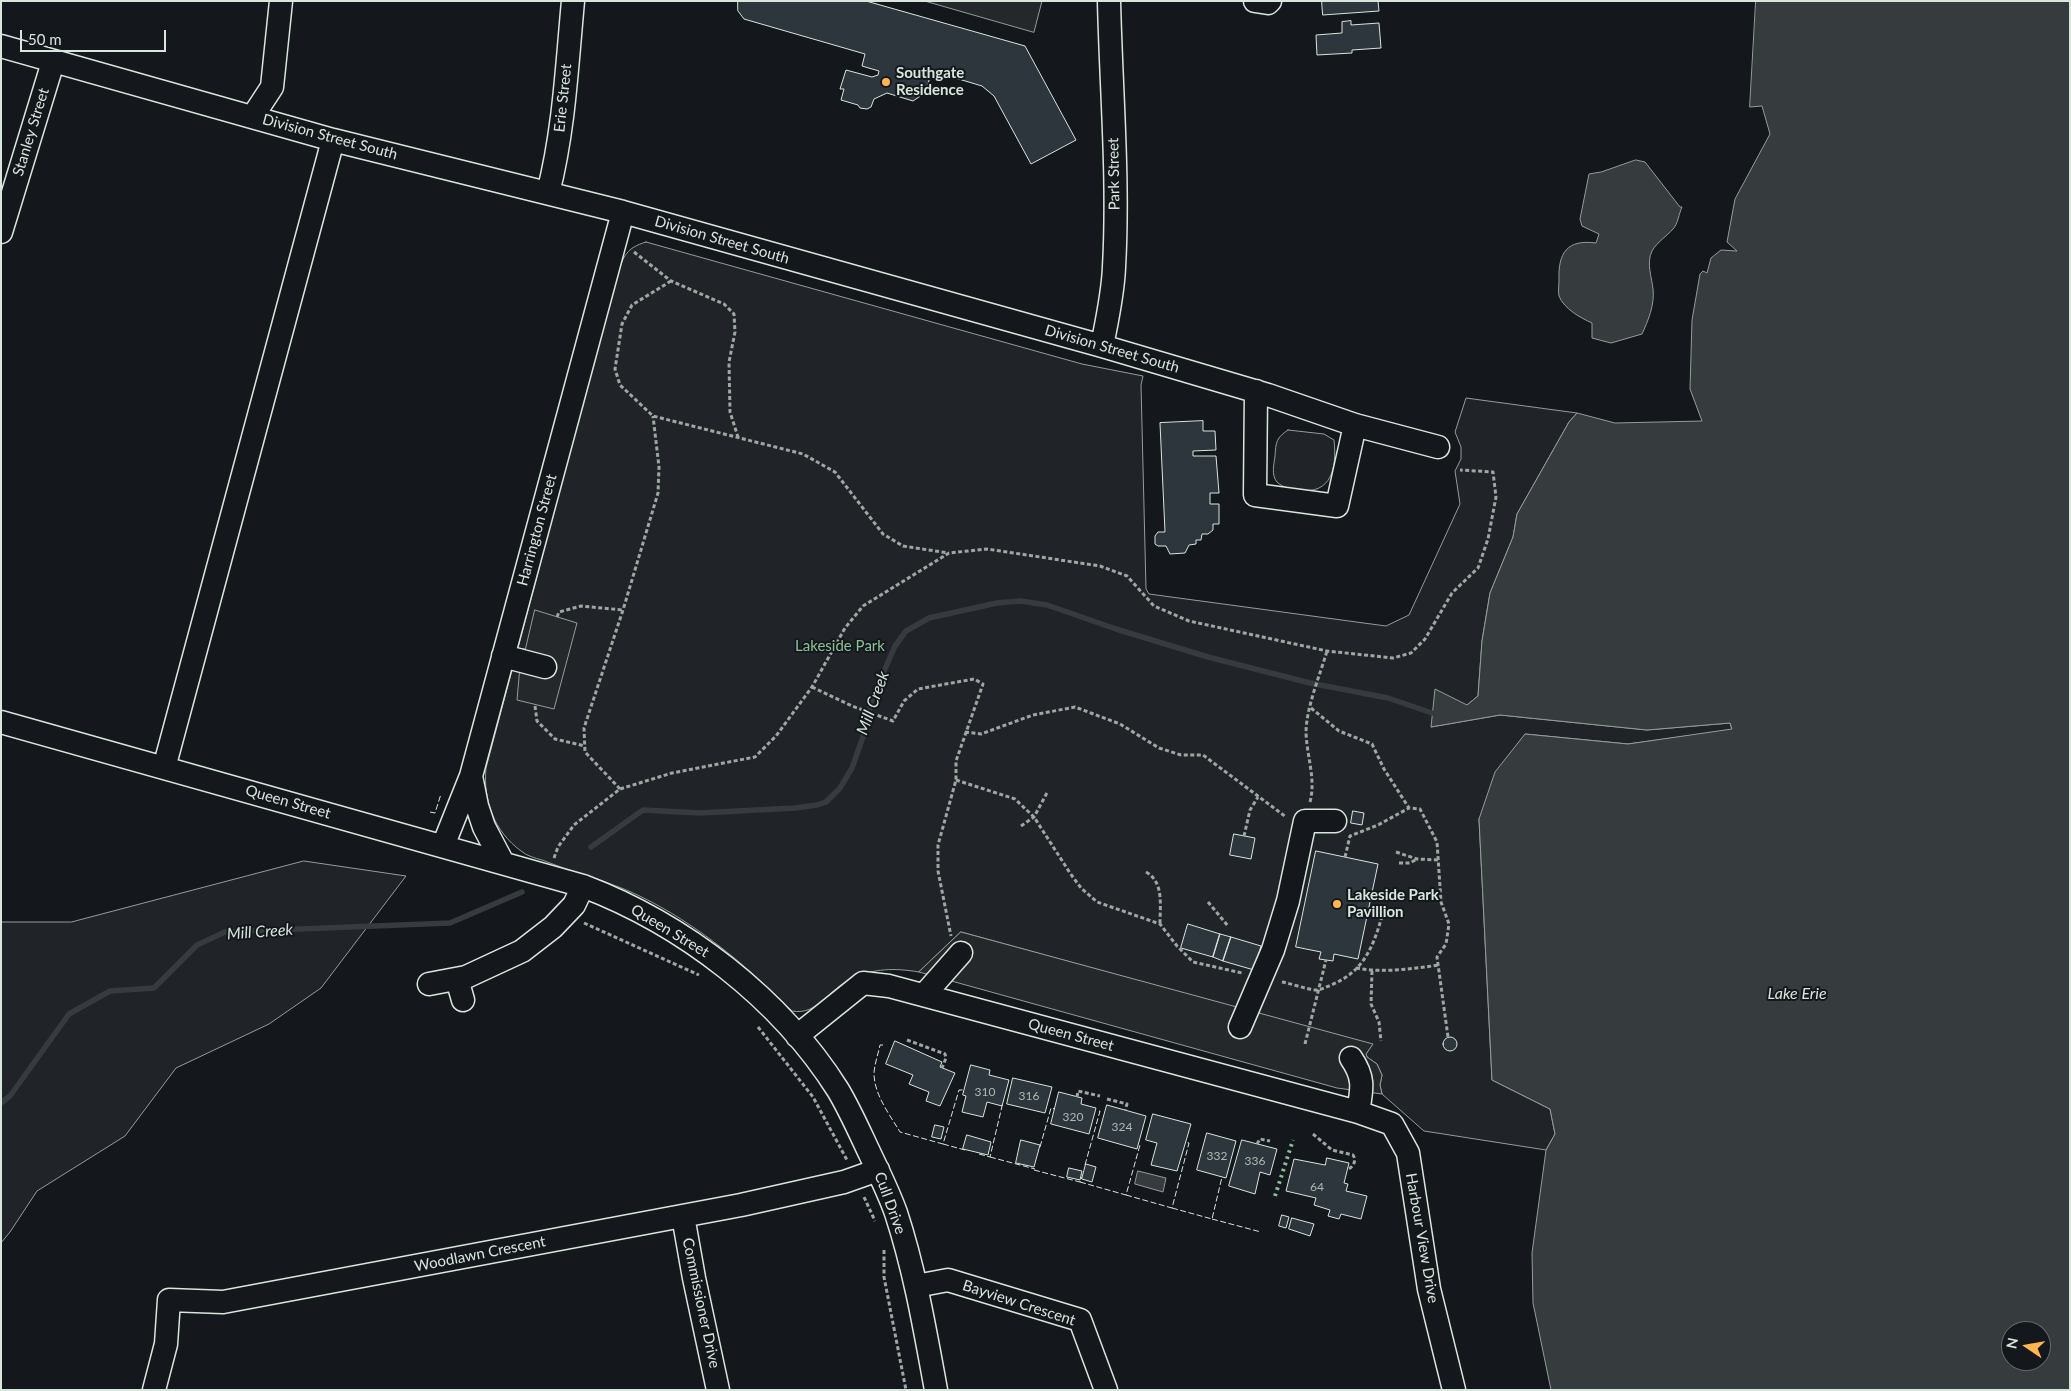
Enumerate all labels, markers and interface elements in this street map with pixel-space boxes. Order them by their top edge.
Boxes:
scale bar [22,20,169,52]
text: 50 m [28,30,62,48]
street label: Erie Street [550,63,576,133]
place label: Southgate Residence [896,64,964,99]
marker: Southgate Residence [880,76,892,88]
street label: Stanley Street [9,86,53,178]
street label: Division Street South [261,110,399,164]
street label: Park Street [1104,138,1124,210]
street label: Division Street South [653,212,791,268]
street label: Division Street South [1043,321,1181,377]
street label: Harrington Street [513,472,561,588]
park label: Lakeside Park [795,637,885,655]
water label: Mill Creek [853,669,893,737]
street label: Queen Street [243,781,333,823]
place label: Lakeside Park Pavillion [1347,886,1439,921]
marker: Lakeside Park Pavillion [1331,898,1343,910]
street label: Queen Street [628,901,712,961]
water label: Mill Creek [226,920,294,944]
water label: Lake Erie [1767,984,1827,1004]
street label: Queen Street [1026,1015,1116,1055]
house number: 310 [975,1085,995,1099]
house number: 316 [1019,1089,1039,1103]
house number: 320 [1063,1110,1083,1124]
house number: 324 [1112,1120,1132,1134]
house number: 332 [1207,1149,1227,1163]
house number: 336 [1245,1154,1265,1168]
street label: Cull Drive [870,1169,910,1237]
street label: Harbour View Drive [1402,1172,1442,1304]
house number: 64 [1310,1180,1324,1194]
street label: Woodlawn Crescent [413,1232,547,1276]
street label: Commissioner Drive [678,1236,724,1370]
street label: Bayview Crescent [960,1276,1078,1330]
north arrow [2001,1321,2051,1371]
text: N [2002,1336,2021,1350]

